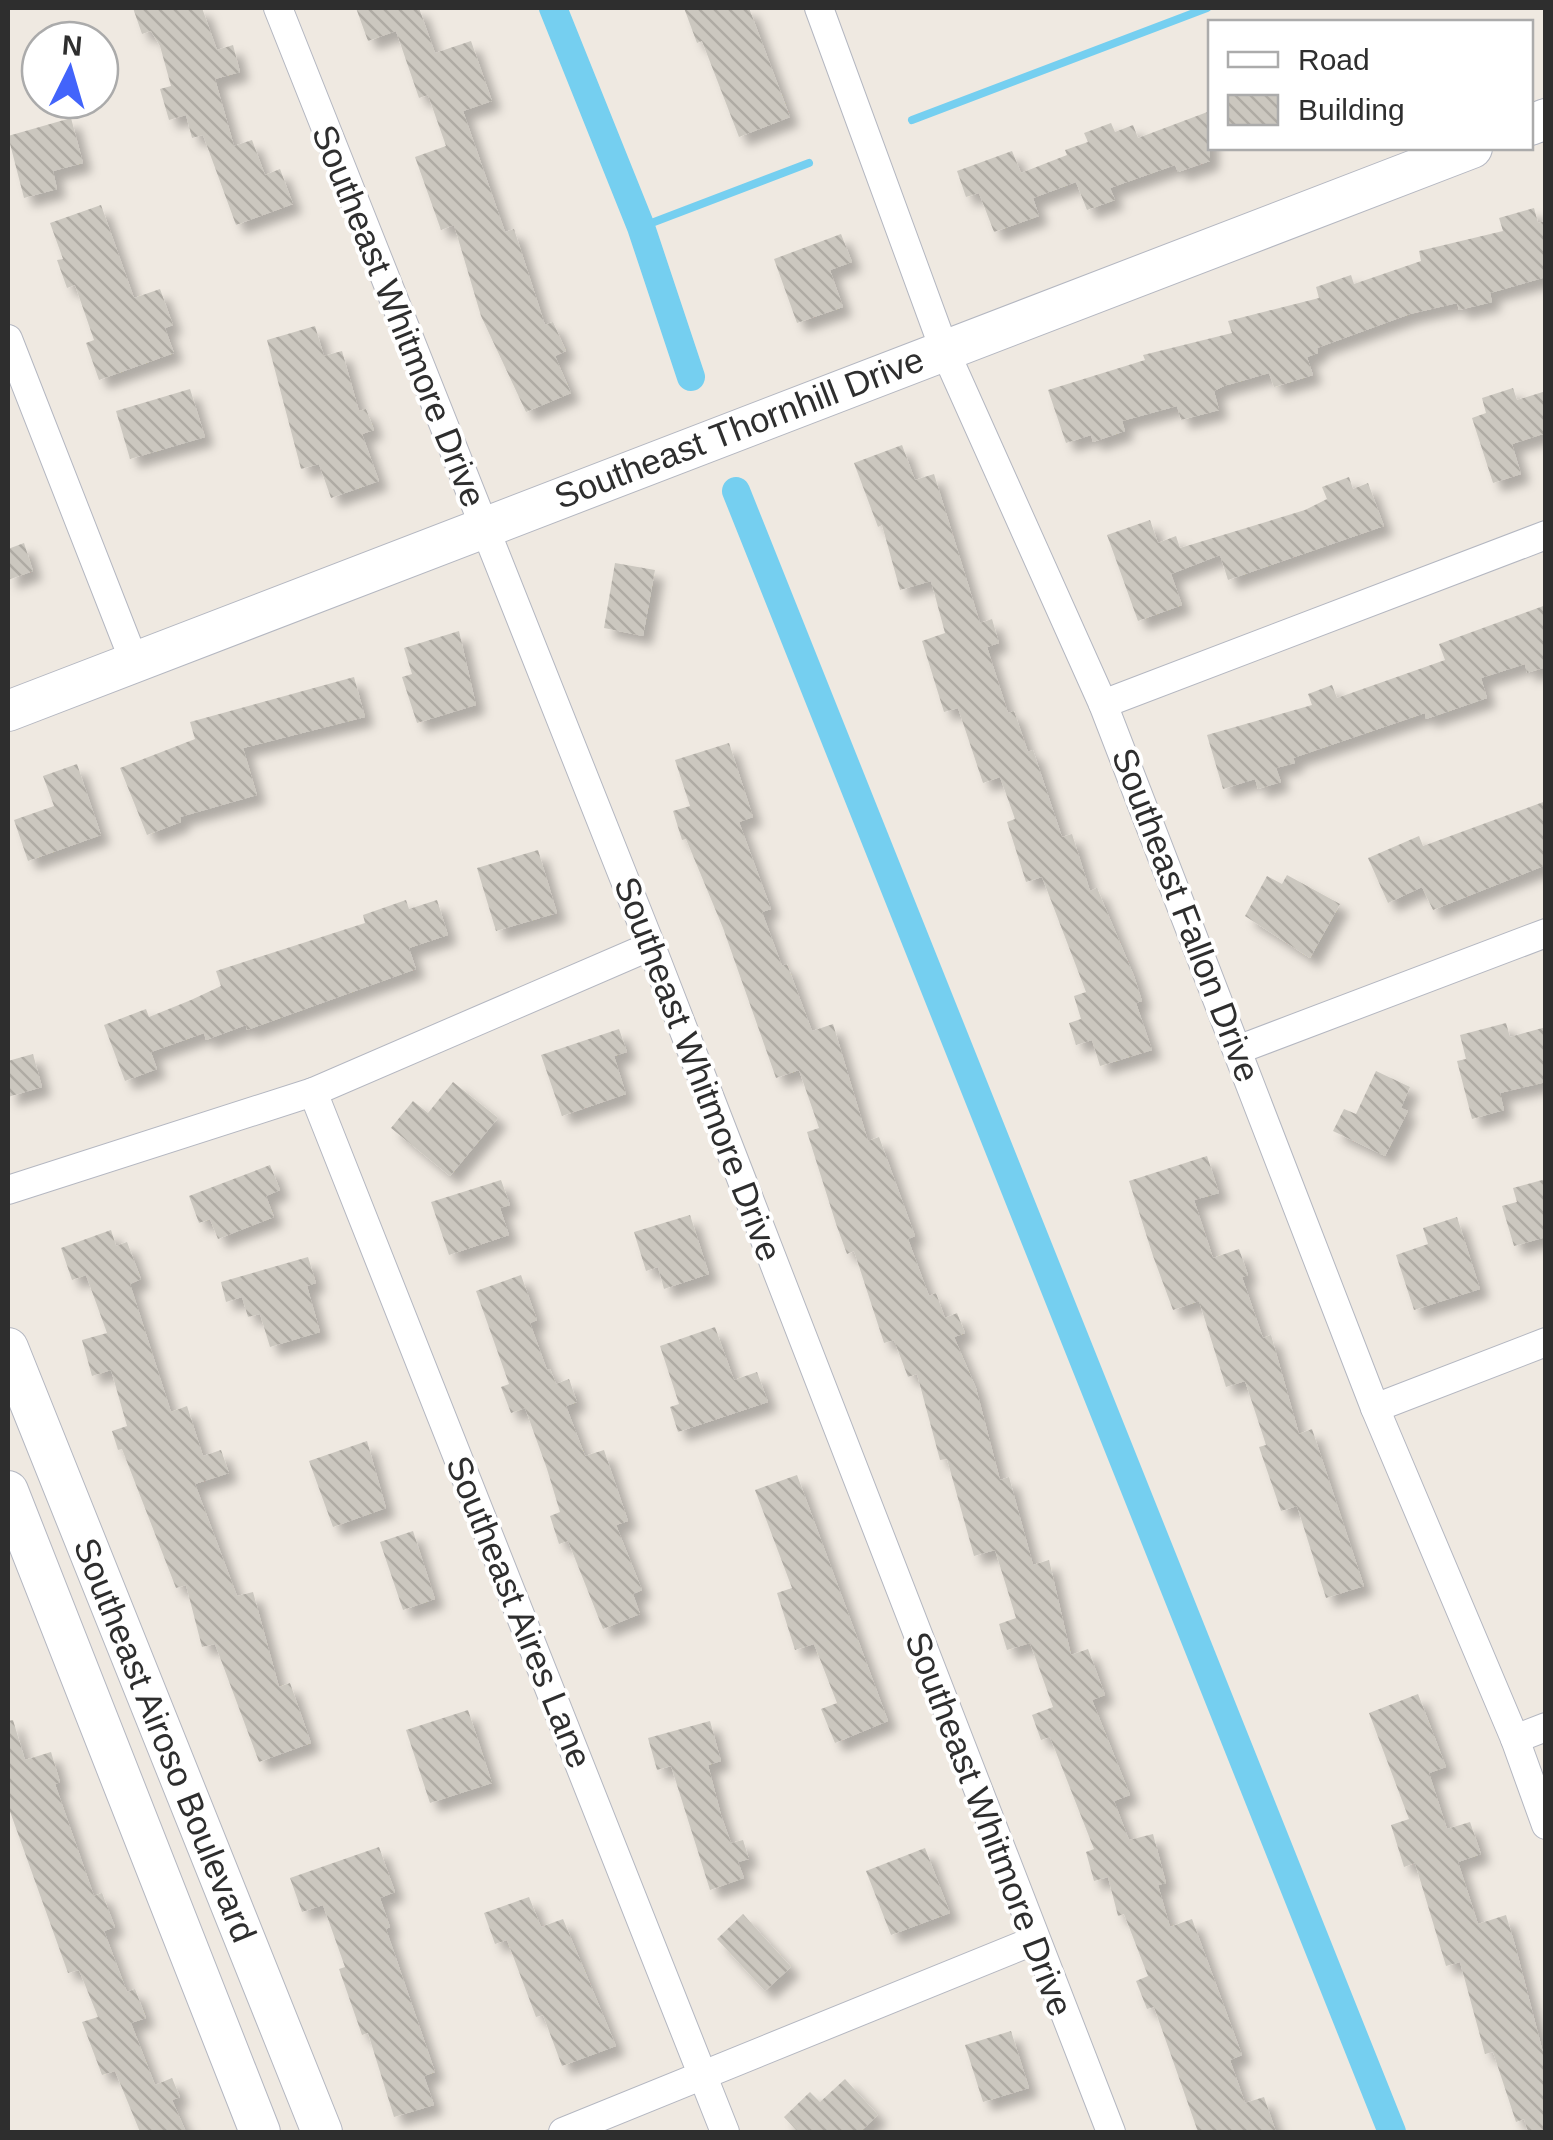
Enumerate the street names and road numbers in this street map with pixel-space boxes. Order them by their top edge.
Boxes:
street label: Southeast Whitmore Drive [305,119,494,512]
street label: Southeast Thornhill Drive [549,339,929,516]
street label: Southeast Fallon Drive [1105,743,1268,1087]
street label: Southeast Whitmore Drive [607,871,790,1266]
street label: Southeast Aires Lane [439,1450,600,1773]
street label: Southeast Airoso Boulevard [66,1532,264,1947]
street label: Southeast Whitmore Drive [898,1626,1081,2021]

